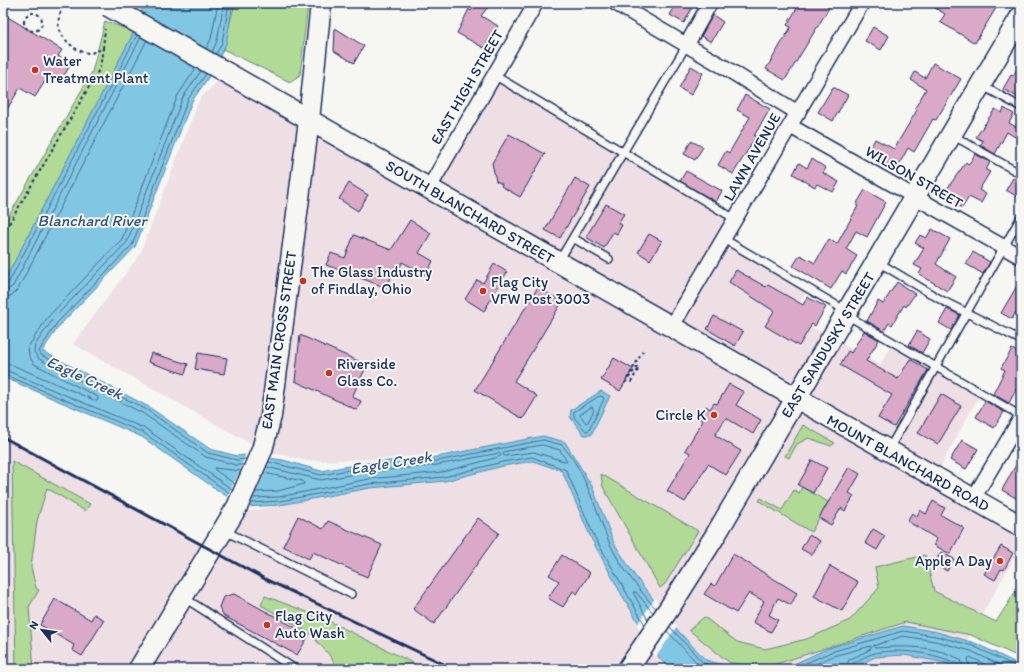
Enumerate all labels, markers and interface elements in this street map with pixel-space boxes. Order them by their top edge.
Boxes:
street label: EAST HIGH STREET [427,26,507,148]
place label: Water Treatment Plant [43,52,149,87]
marker: Water Treatment Plant [30,65,40,75]
street label: LAWN AVENUE [720,110,784,204]
street label: WILSON STREET [862,142,966,213]
street label: SOUTH BLANCHARD STREET [383,156,558,268]
water label: Blanchard River [38,211,148,230]
street label: EAST MAIN CROSS STREET [258,249,300,430]
place label: The Glass Industry of Findlay, Ohio [311,263,432,298]
street label: EAST SANDUSKY STREET [777,268,879,421]
place label: Flag City VFW Post 3003 [491,273,590,308]
marker: The Glass Industry of Findlay, Ohio [298,276,308,286]
marker: Flag City VFW Post 3003 [478,286,488,296]
water label: Eagle Creek [44,352,126,404]
place label: Riverside Glass Co. [337,355,397,390]
marker: Riverside Glass Co. [324,368,334,378]
place label: Circle K [655,406,706,424]
marker: Circle K [709,410,719,420]
street label: MOUNT BLANCHARD ROAD [823,411,993,515]
water label: Eagle Creek [349,447,433,478]
place label: Apple A Day [915,552,992,570]
marker: Apple A Day [995,556,1005,566]
place label: Flag City Auto Wash [275,607,345,642]
north arrow [22,610,62,650]
text: N [26,619,41,632]
marker: Flag City Auto Wash [262,620,272,630]

